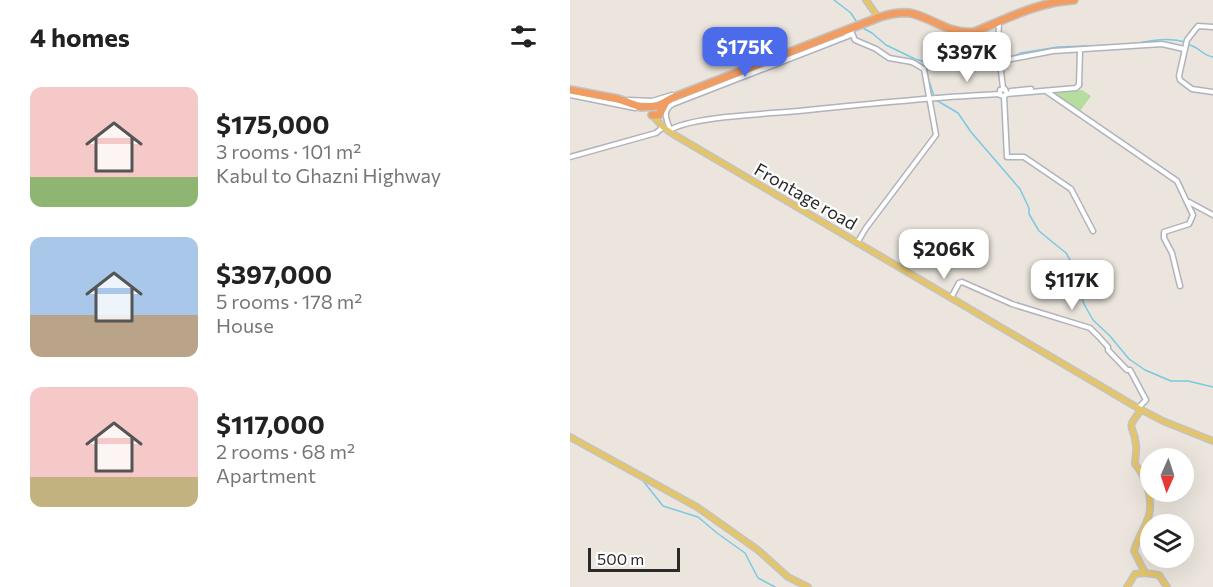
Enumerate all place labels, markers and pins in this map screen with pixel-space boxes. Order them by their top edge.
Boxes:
pin: $175K [703,27,787,78]
pin: $397K [925,32,1009,83]
pin: $206K [902,229,986,280]
pin: $117K [1030,260,1114,311]

